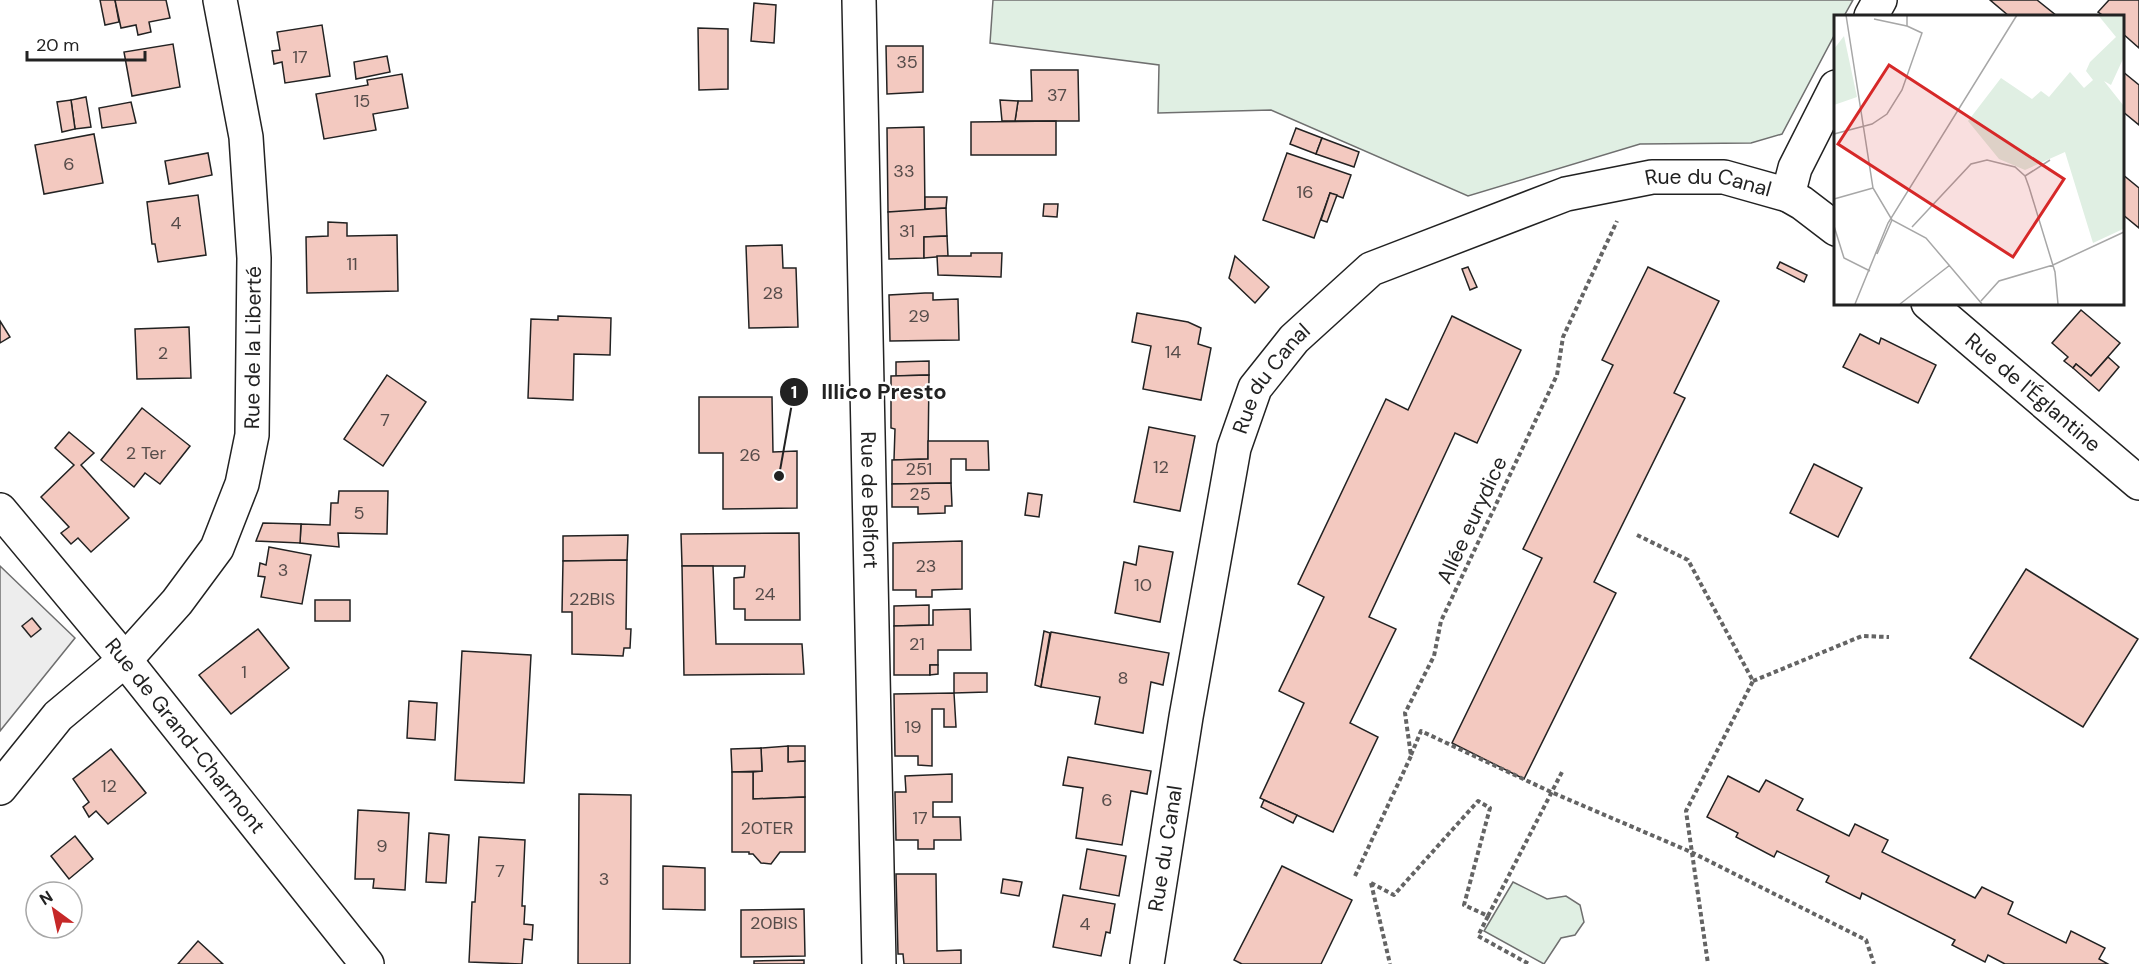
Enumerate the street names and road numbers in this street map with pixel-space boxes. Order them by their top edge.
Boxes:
street label: Rue du Canal [1642,162,1775,204]
street label: Rue de la Liberté [238,266,268,429]
street label: Rue du Canal [1226,317,1316,438]
street label: Rue de l'Églantine [1959,327,2107,458]
street label: Rue de Belfort [854,431,885,569]
street label: Allée eurydice [1430,452,1514,588]
street label: Rue de Grand-Charmont [99,632,272,839]
street label: Rue du Canal [1141,783,1189,914]

